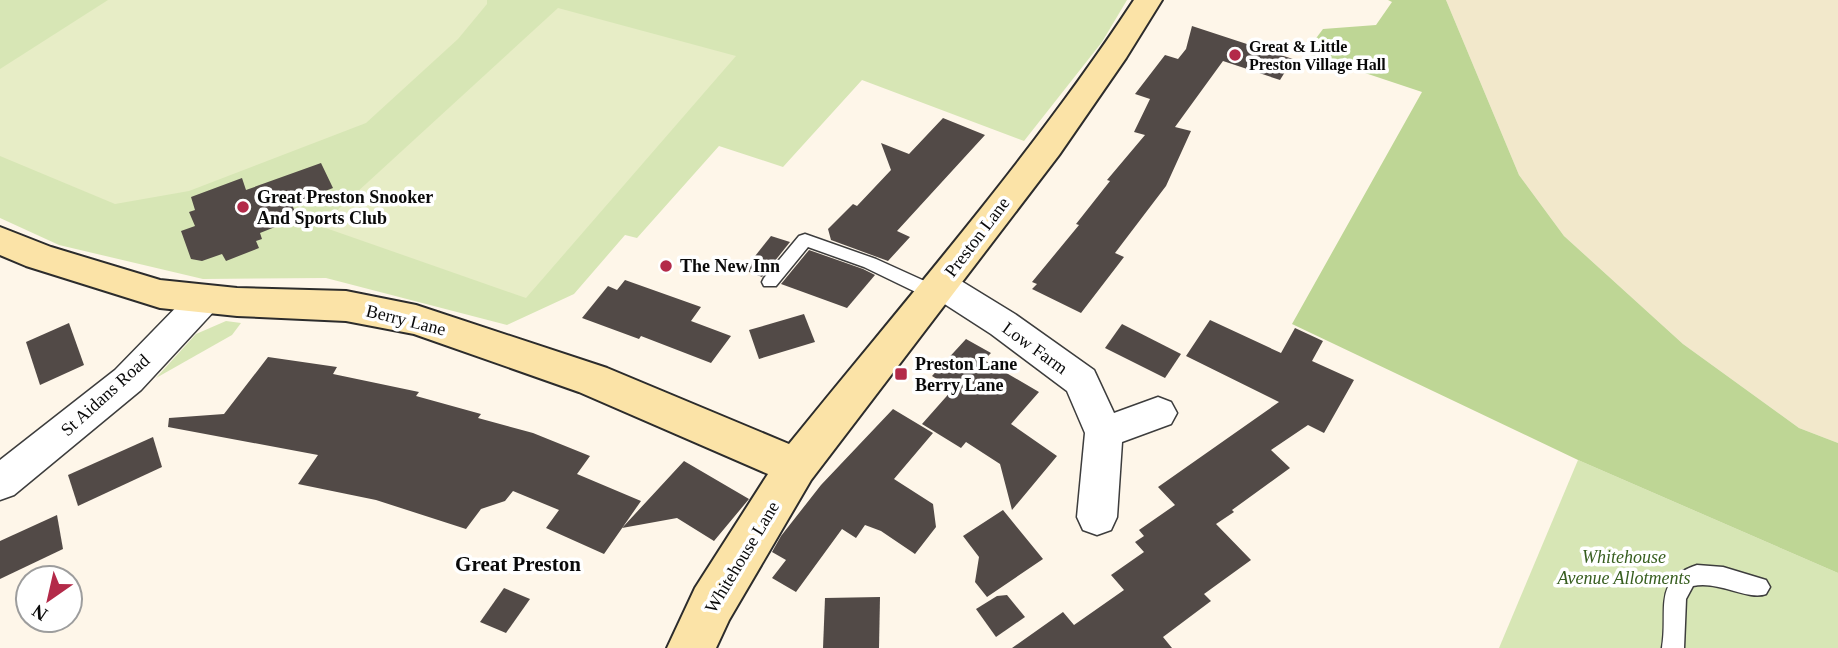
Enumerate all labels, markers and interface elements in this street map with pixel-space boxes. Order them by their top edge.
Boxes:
place label: Great & Little Preston Village Hall [1249,38,1386,74]
marker: Great & Little Preston Village Hall [1227,47,1243,63]
place label: Great Preston Snooker And Sports Club [257,187,433,228]
street label: Preston Lane [941,193,1013,281]
marker: Great Preston Snooker And Sports Club [235,199,251,215]
place label: The New Inn [680,256,780,276]
marker: The New Inn [658,258,674,274]
street label: Berry Lane [364,300,448,340]
street label: Low Farm [999,318,1071,378]
street label: St Aidans Road [57,350,153,440]
place label: Preston Lane Berry Lane [915,354,1017,395]
marker: Preston Lane Berry Lane [893,366,909,382]
street label: Whitehouse Lane [701,498,783,616]
park label: Whitehouse Avenue Allotments [1556,547,1691,588]
district label: Great Preston [455,552,581,576]
north arrow [14,564,84,634]
text: N [28,600,51,625]

